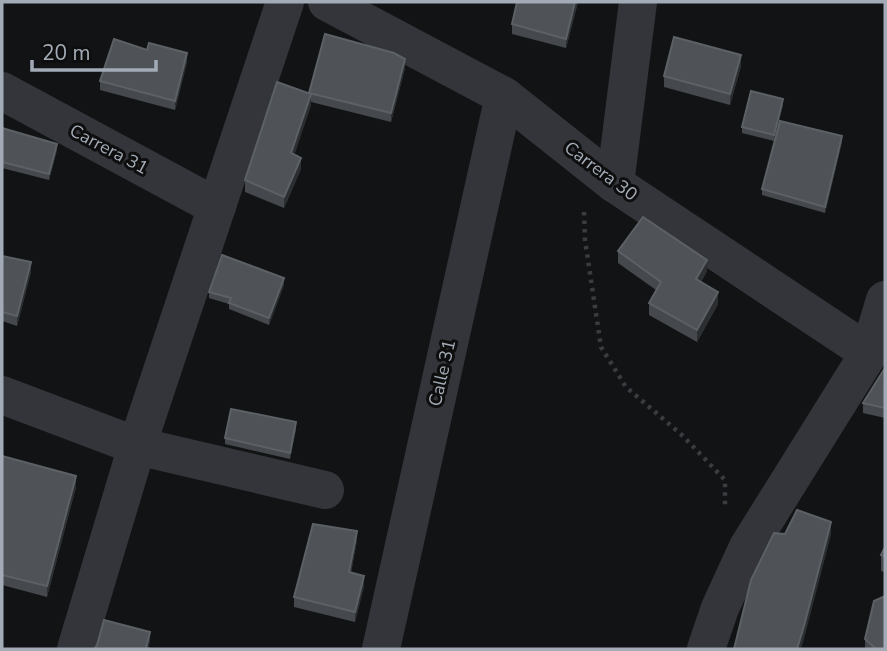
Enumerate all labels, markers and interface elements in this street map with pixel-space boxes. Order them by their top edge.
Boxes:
scale bar [32,28,156,72]
text: 20 m [42,39,91,67]
street label: Carrera 31 [65,118,153,180]
street label: Carrera 30 [560,136,642,206]
street label: Calle 31 [423,337,461,409]

